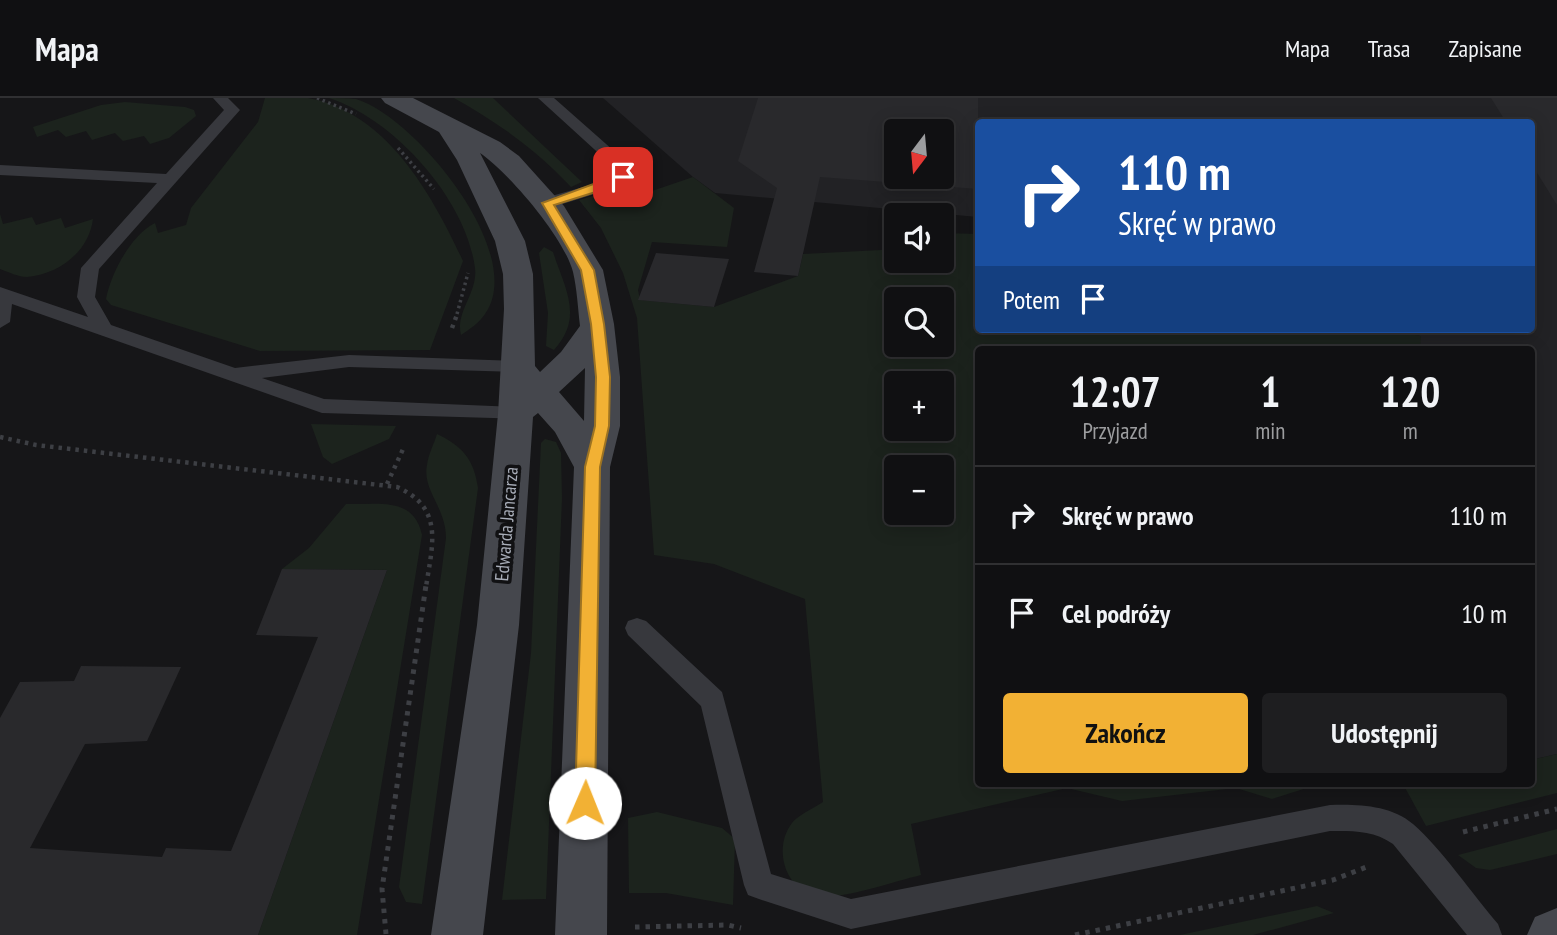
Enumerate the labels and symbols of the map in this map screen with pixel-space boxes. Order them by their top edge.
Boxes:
north arrow [884,119,954,189]
pin [593,147,653,207]
street label: Edwarda Jancarza [489,466,523,582]
position arrow [548,766,622,840]

